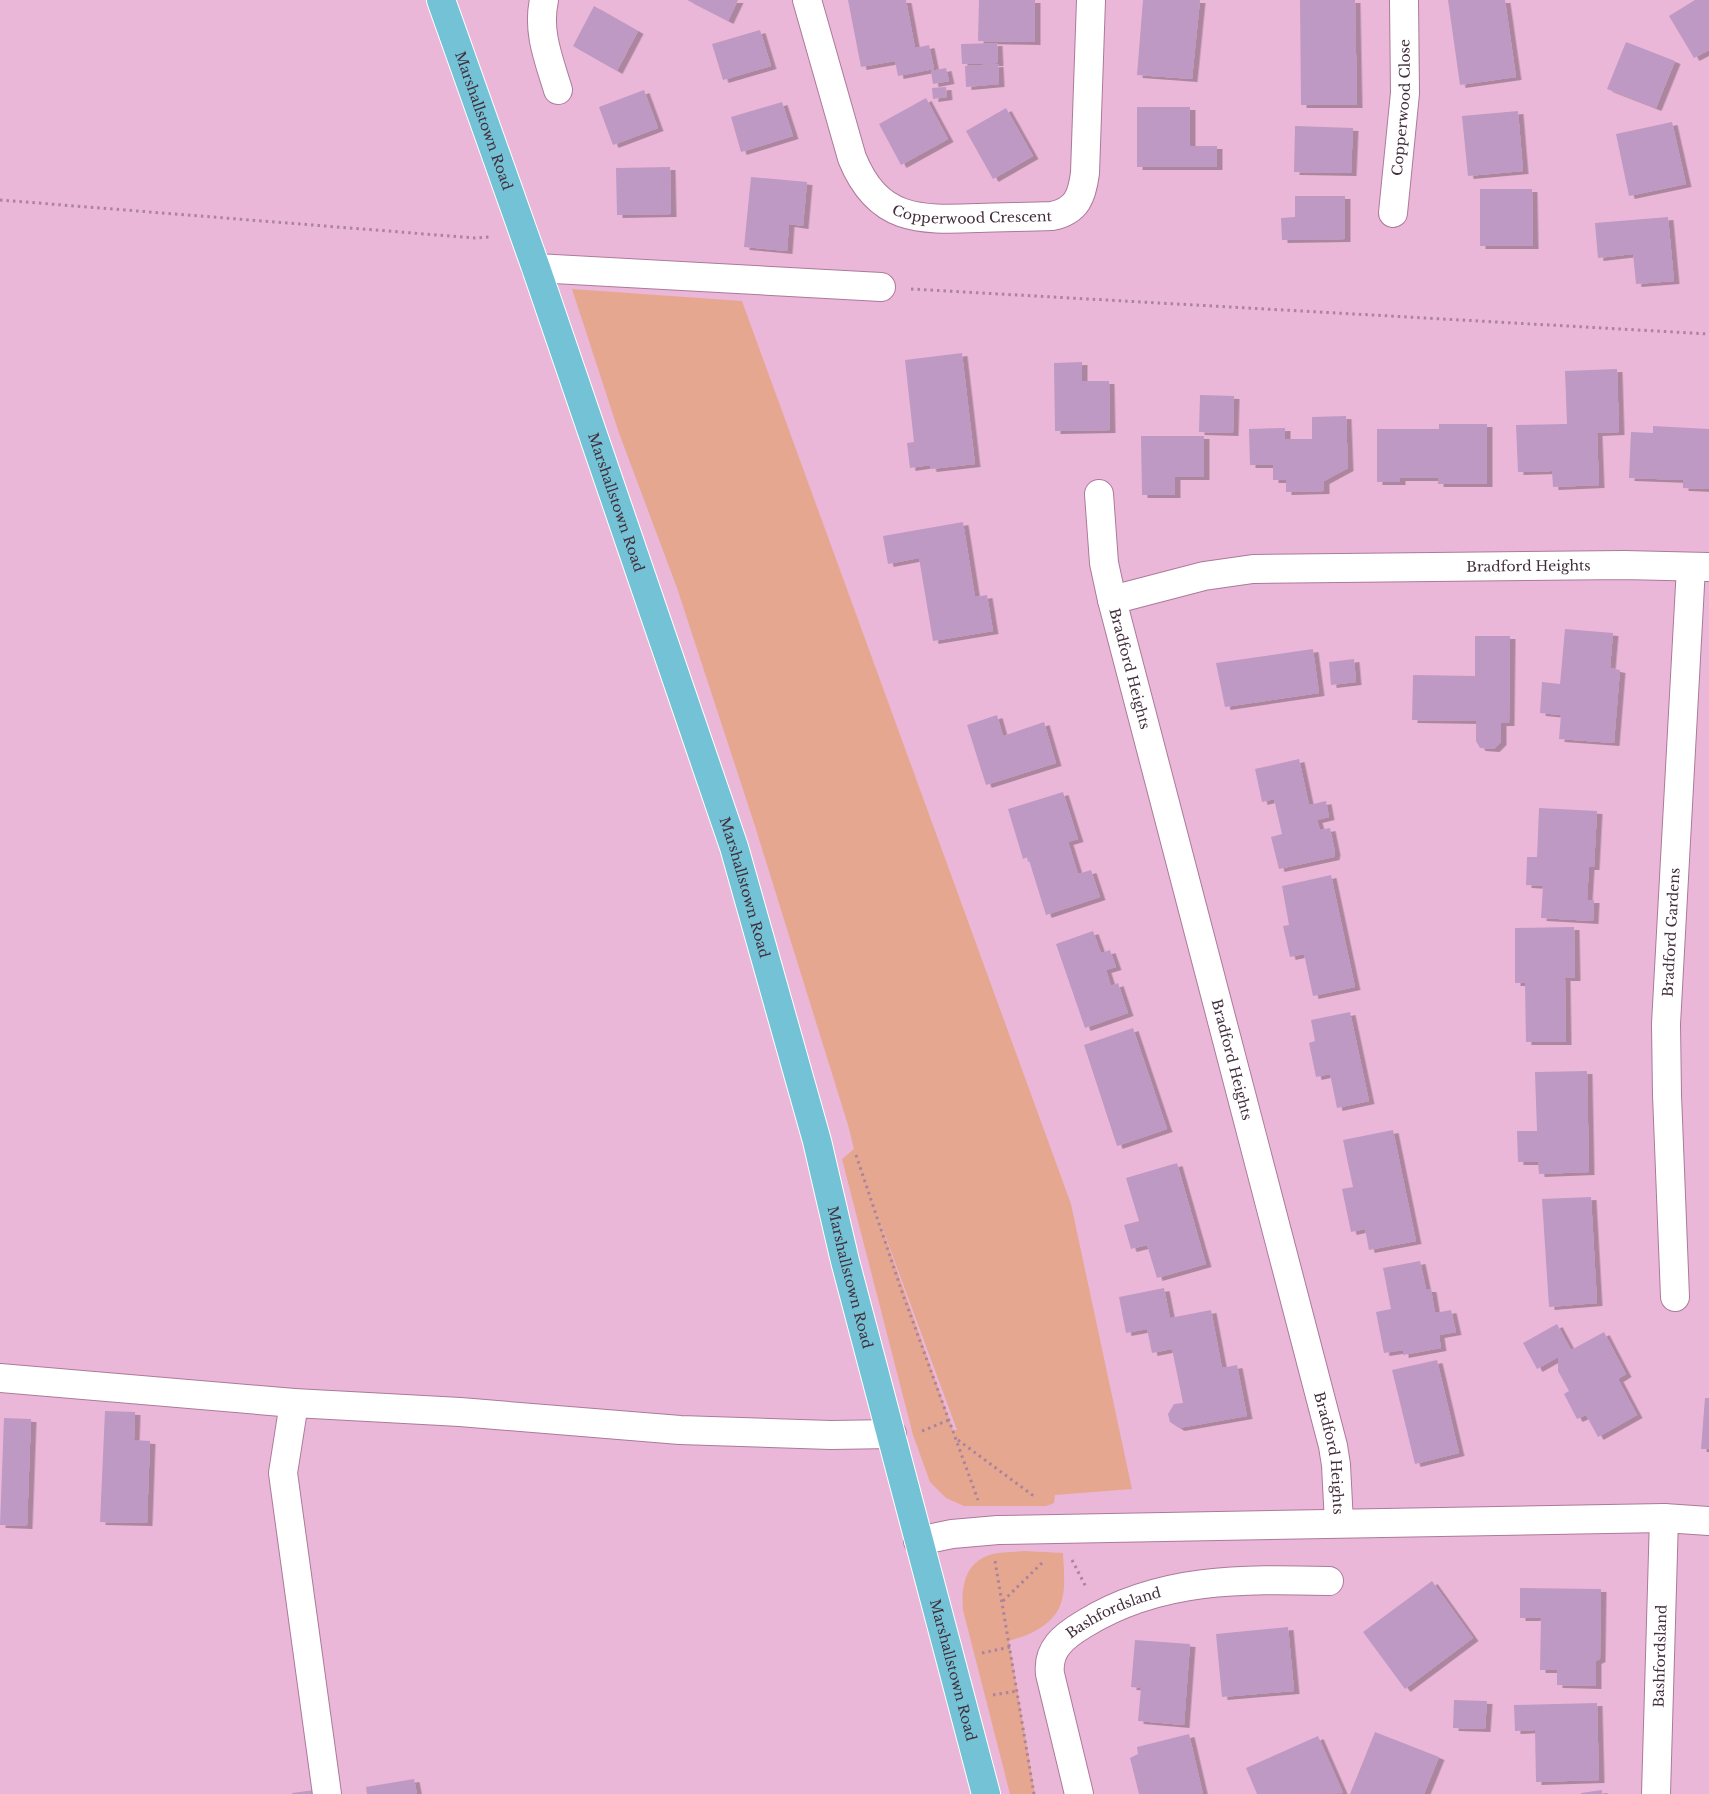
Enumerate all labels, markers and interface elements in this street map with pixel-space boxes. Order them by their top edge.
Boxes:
street label: Copperwood Close [1388,39,1414,177]
street label: Marshallstown Road [451,49,517,193]
street label: Copperwood Crescent [889,201,1053,228]
street label: Marshallstown Road [584,430,648,575]
street label: Bradford Heights [1466,556,1591,576]
street label: Bradford Heights [1105,606,1154,731]
street label: Marshallstown Road [715,814,774,960]
street label: Bradford Gardens [1658,867,1684,997]
street label: Bradford Heights [1208,997,1256,1122]
street label: Marshallstown Road [824,1204,877,1351]
street label: Bradford Heights [1310,1390,1348,1515]
street label: Bashfordsland [1062,1583,1164,1642]
street label: Marshallstown Road [926,1597,981,1743]
street label: Bashfordsland [1650,1604,1671,1708]

